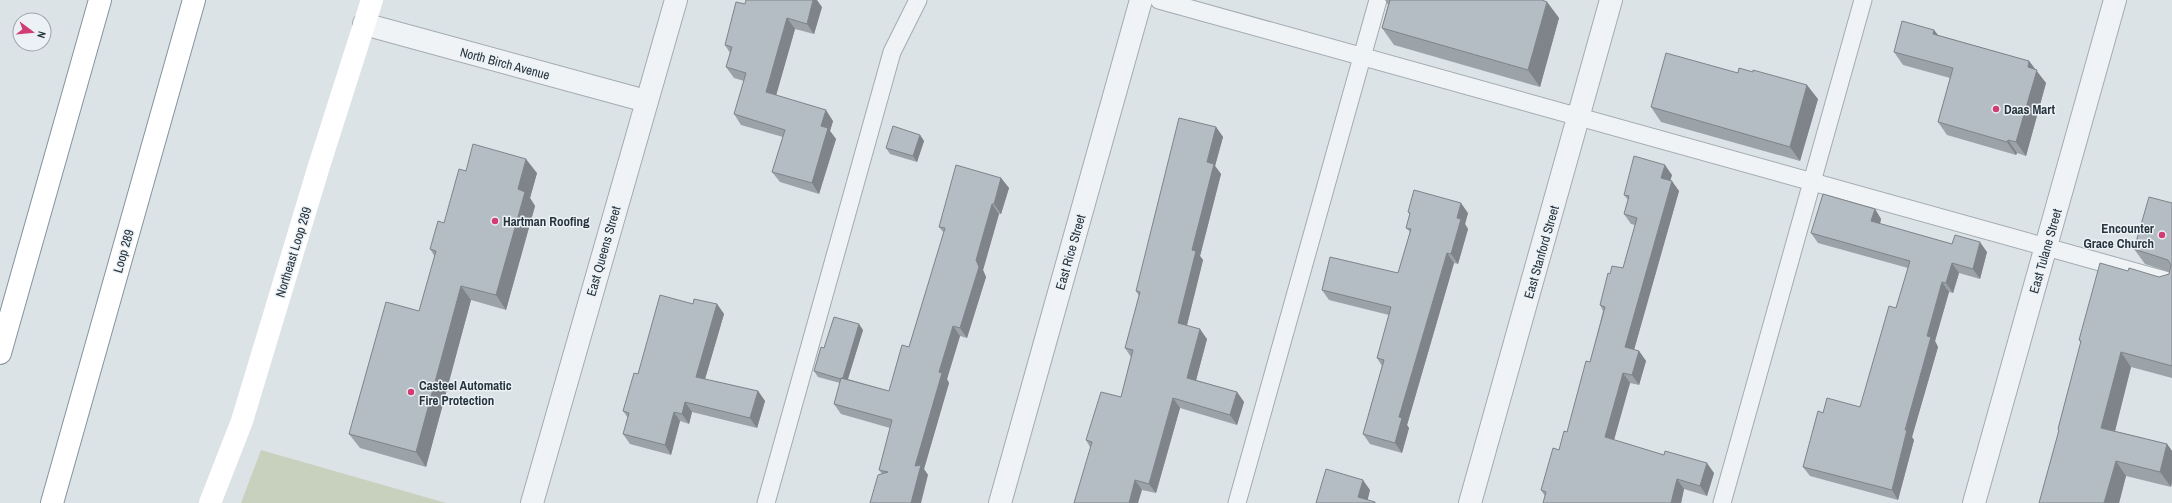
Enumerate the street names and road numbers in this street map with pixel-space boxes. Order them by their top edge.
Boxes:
street label: North Birch Avenue [458,43,552,84]
street label: East Queens Street [582,204,624,298]
street label: East Stanford Street [1520,204,1563,301]
street label: Northeast Loop 289 [272,205,315,299]
street label: East Tulane Street [2025,207,2066,295]
street label: East Rice Street [1052,212,1089,292]
street label: Loop 289 [109,227,138,275]

